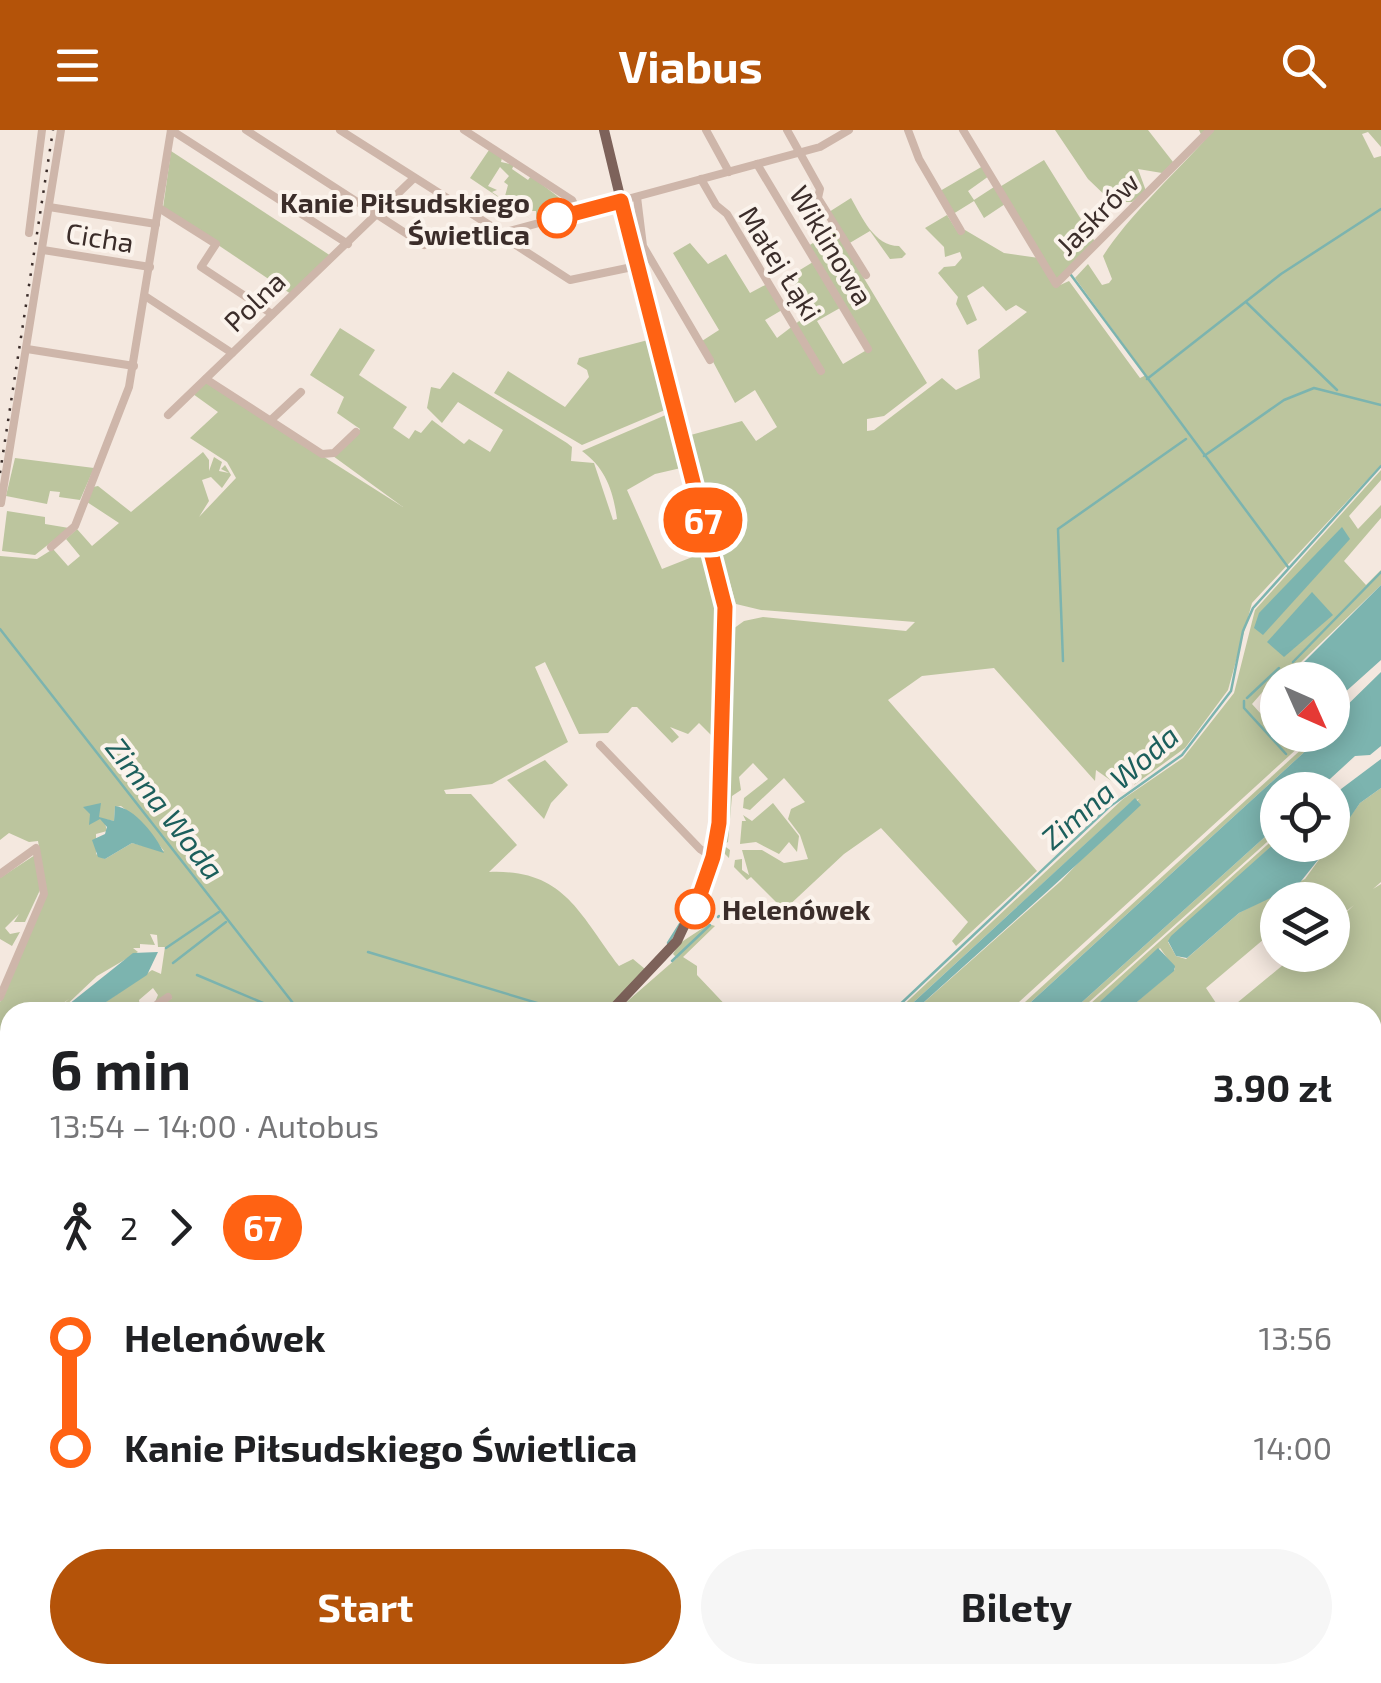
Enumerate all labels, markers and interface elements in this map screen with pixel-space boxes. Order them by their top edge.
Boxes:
icon: menu [50,38,105,93]
text: Viabus [618,38,763,92]
icon: search [1276,38,1331,93]
street label: Jaskrów [1049,165,1145,261]
street label: Wiklinowa [783,179,881,311]
place label: Kanie Piłsudskiego Świetlica [280,185,530,251]
marker: Kanie Piłsudskiego Świetlica [538,199,576,237]
street label: Małej Łąki [733,199,829,327]
street label: Cicha [64,215,136,259]
street label: Polna [216,264,292,338]
line badge: 67 [658,488,748,552]
text: 67 [683,499,723,541]
north arrow [1260,662,1350,752]
map controls [1260,662,1350,972]
water label: Zimna Woda [1033,717,1185,855]
water label: Zimna Woda [99,730,233,886]
button: locate [1260,772,1350,862]
button: layers [1260,882,1350,972]
marker: Helenówek [676,890,714,928]
place label: Helenówek [722,892,871,926]
text: 6 min [50,1035,191,1101]
text: 3.90 zł [1213,1064,1332,1110]
text: 13:54 – 14:00 · Autobus [50,1106,379,1144]
icon: walk [50,1200,105,1255]
icon: forward [153,1200,208,1255]
text: 67 [243,1206,282,1248]
text: 2 [120,1208,138,1246]
text: Helenówek [124,1314,325,1360]
text: 13:56 [1258,1318,1332,1356]
text: Kanie Piłsudskiego Świetlica [124,1424,638,1470]
text: 14:00 [1253,1428,1332,1466]
button: Start [50,1549,681,1664]
button: Bilety [701,1549,1332,1664]

